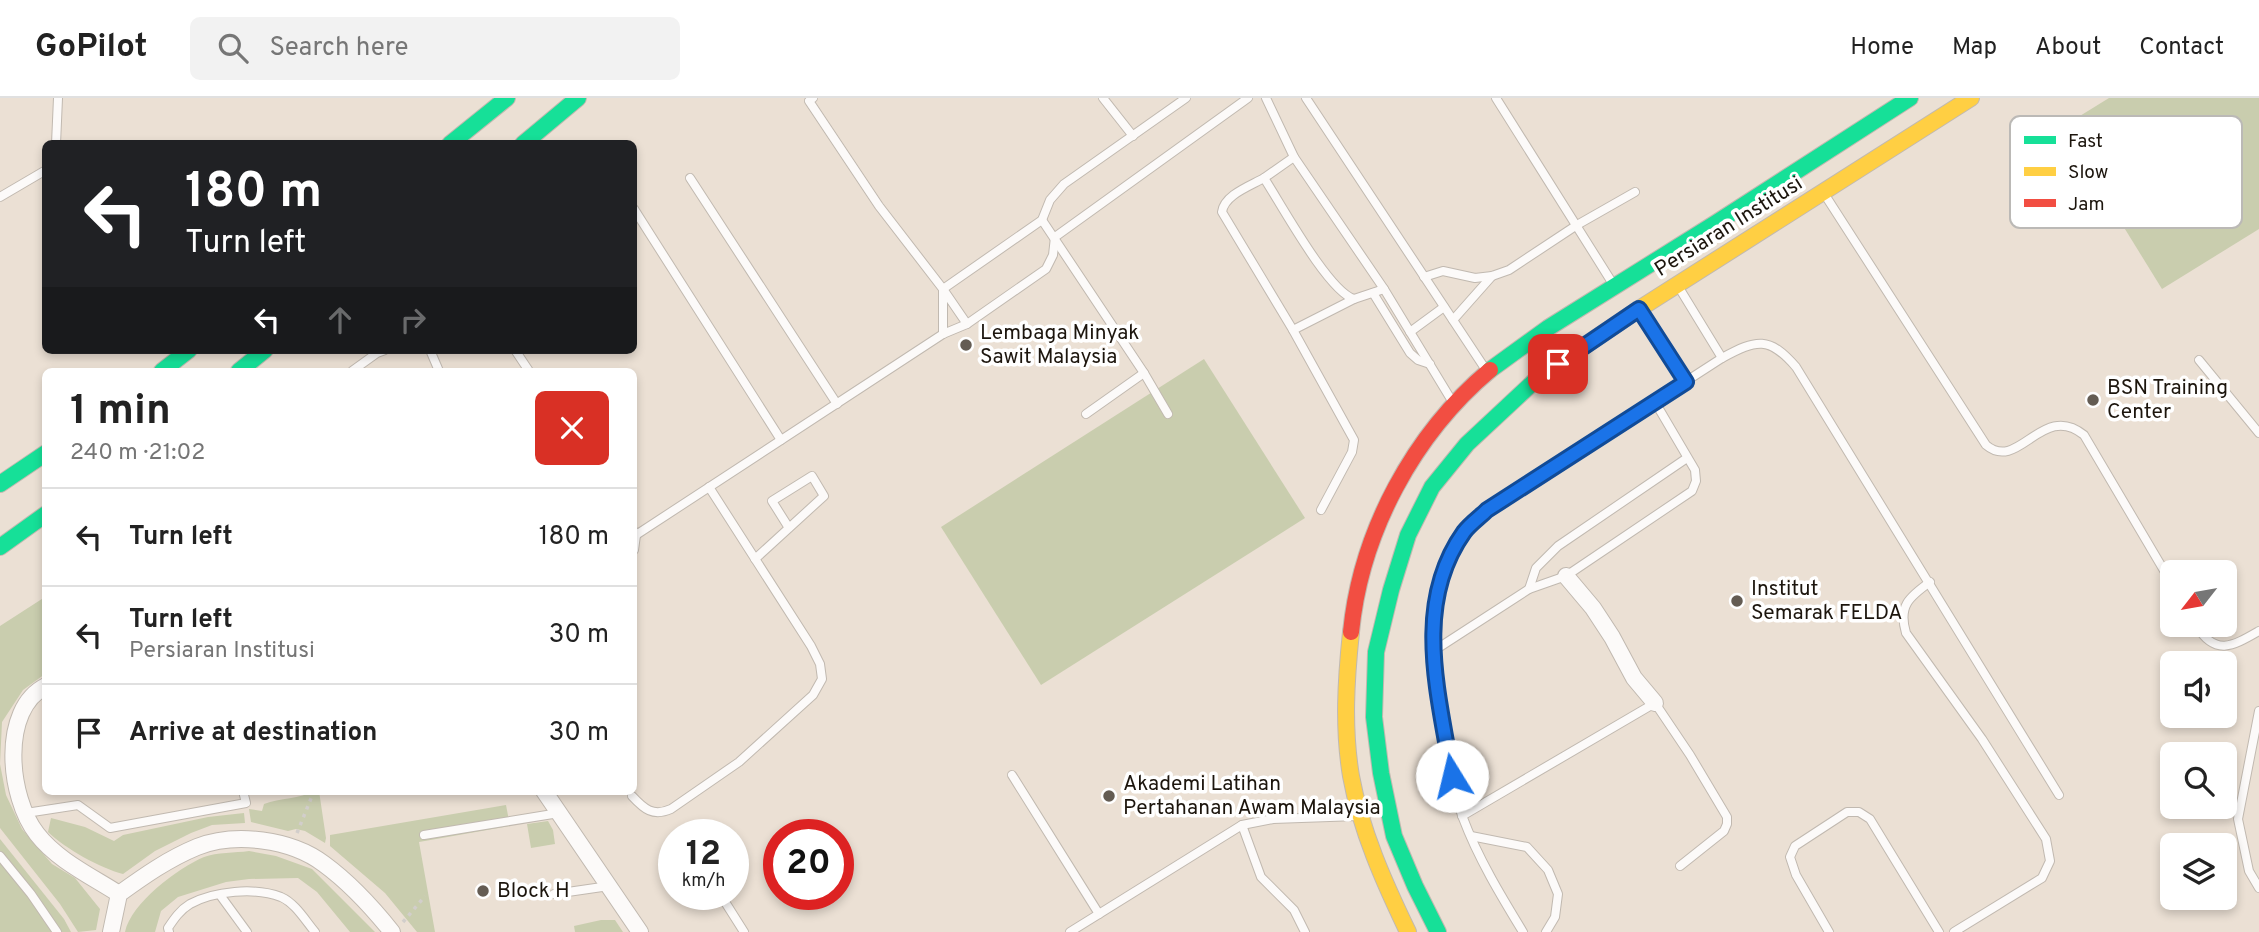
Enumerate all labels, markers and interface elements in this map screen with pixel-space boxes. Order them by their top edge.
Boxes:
search box [190,17,680,80]
text: GoPilot [35,27,148,69]
icon: search [214,29,252,67]
text: Search here [270,32,408,65]
text: Home [1850,33,1914,63]
text: Map [1952,33,1997,63]
text: About [2035,33,2101,63]
text: Contact [2139,33,2224,63]
legend [2010,116,2242,228]
text: Fast [2068,130,2103,154]
text: Slow [2068,161,2108,185]
text: 180 m [185,163,322,225]
icon: left [70,168,161,259]
street label: Persiaran Institusi [1650,171,1808,283]
text: Jam [2068,193,2105,217]
text: Turn left [185,224,306,264]
icon: left [248,301,286,339]
icon: ahead [321,301,359,339]
icon: right [394,301,432,339]
place label: Lembaga Minyak Sawit Malaysia [980,320,1139,371]
pin [1528,334,1588,394]
marker: Lembaga Minyak Sawit Malaysia [958,337,974,353]
icon: arrive [1539,345,1577,383]
place label: BSN Training Center [2107,375,2228,426]
text: 1 min [70,386,171,439]
button: close [535,391,609,465]
marker: BSN Training Center [2085,392,2101,408]
text: 240 m · 21:02 [70,439,205,468]
icon: left [70,518,108,556]
text: Turn left [129,521,233,554]
text: 180 m [539,521,609,554]
north arrow [2160,560,2236,637]
map controls [2160,560,2237,910]
place label: Institut Semarak FELDA [1751,576,1902,627]
marker: Institut Semarak FELDA [1729,593,1745,609]
text: Turn left [129,604,233,637]
icon: left [70,616,108,654]
text: 30 m [549,619,609,652]
text: Persiaran Institusi [129,637,315,666]
button: sound [2160,651,2237,728]
icon: arrive [70,714,108,752]
text: Arrive at destination [129,717,377,750]
text: 30 m [549,717,609,750]
position arrow [1415,739,1489,813]
button: search [2160,742,2237,819]
place label: Akademi Latihan Pertahanan Awam Malaysia [1123,771,1381,822]
marker: Akademi Latihan Pertahanan Awam Malaysia [1101,788,1117,804]
speed limit sign: 20 [763,819,854,910]
text: 12 [686,833,721,877]
button: layers [2160,833,2237,910]
text: km/h [682,870,725,893]
place label: Block H [497,878,570,905]
marker: Block H [475,883,491,899]

